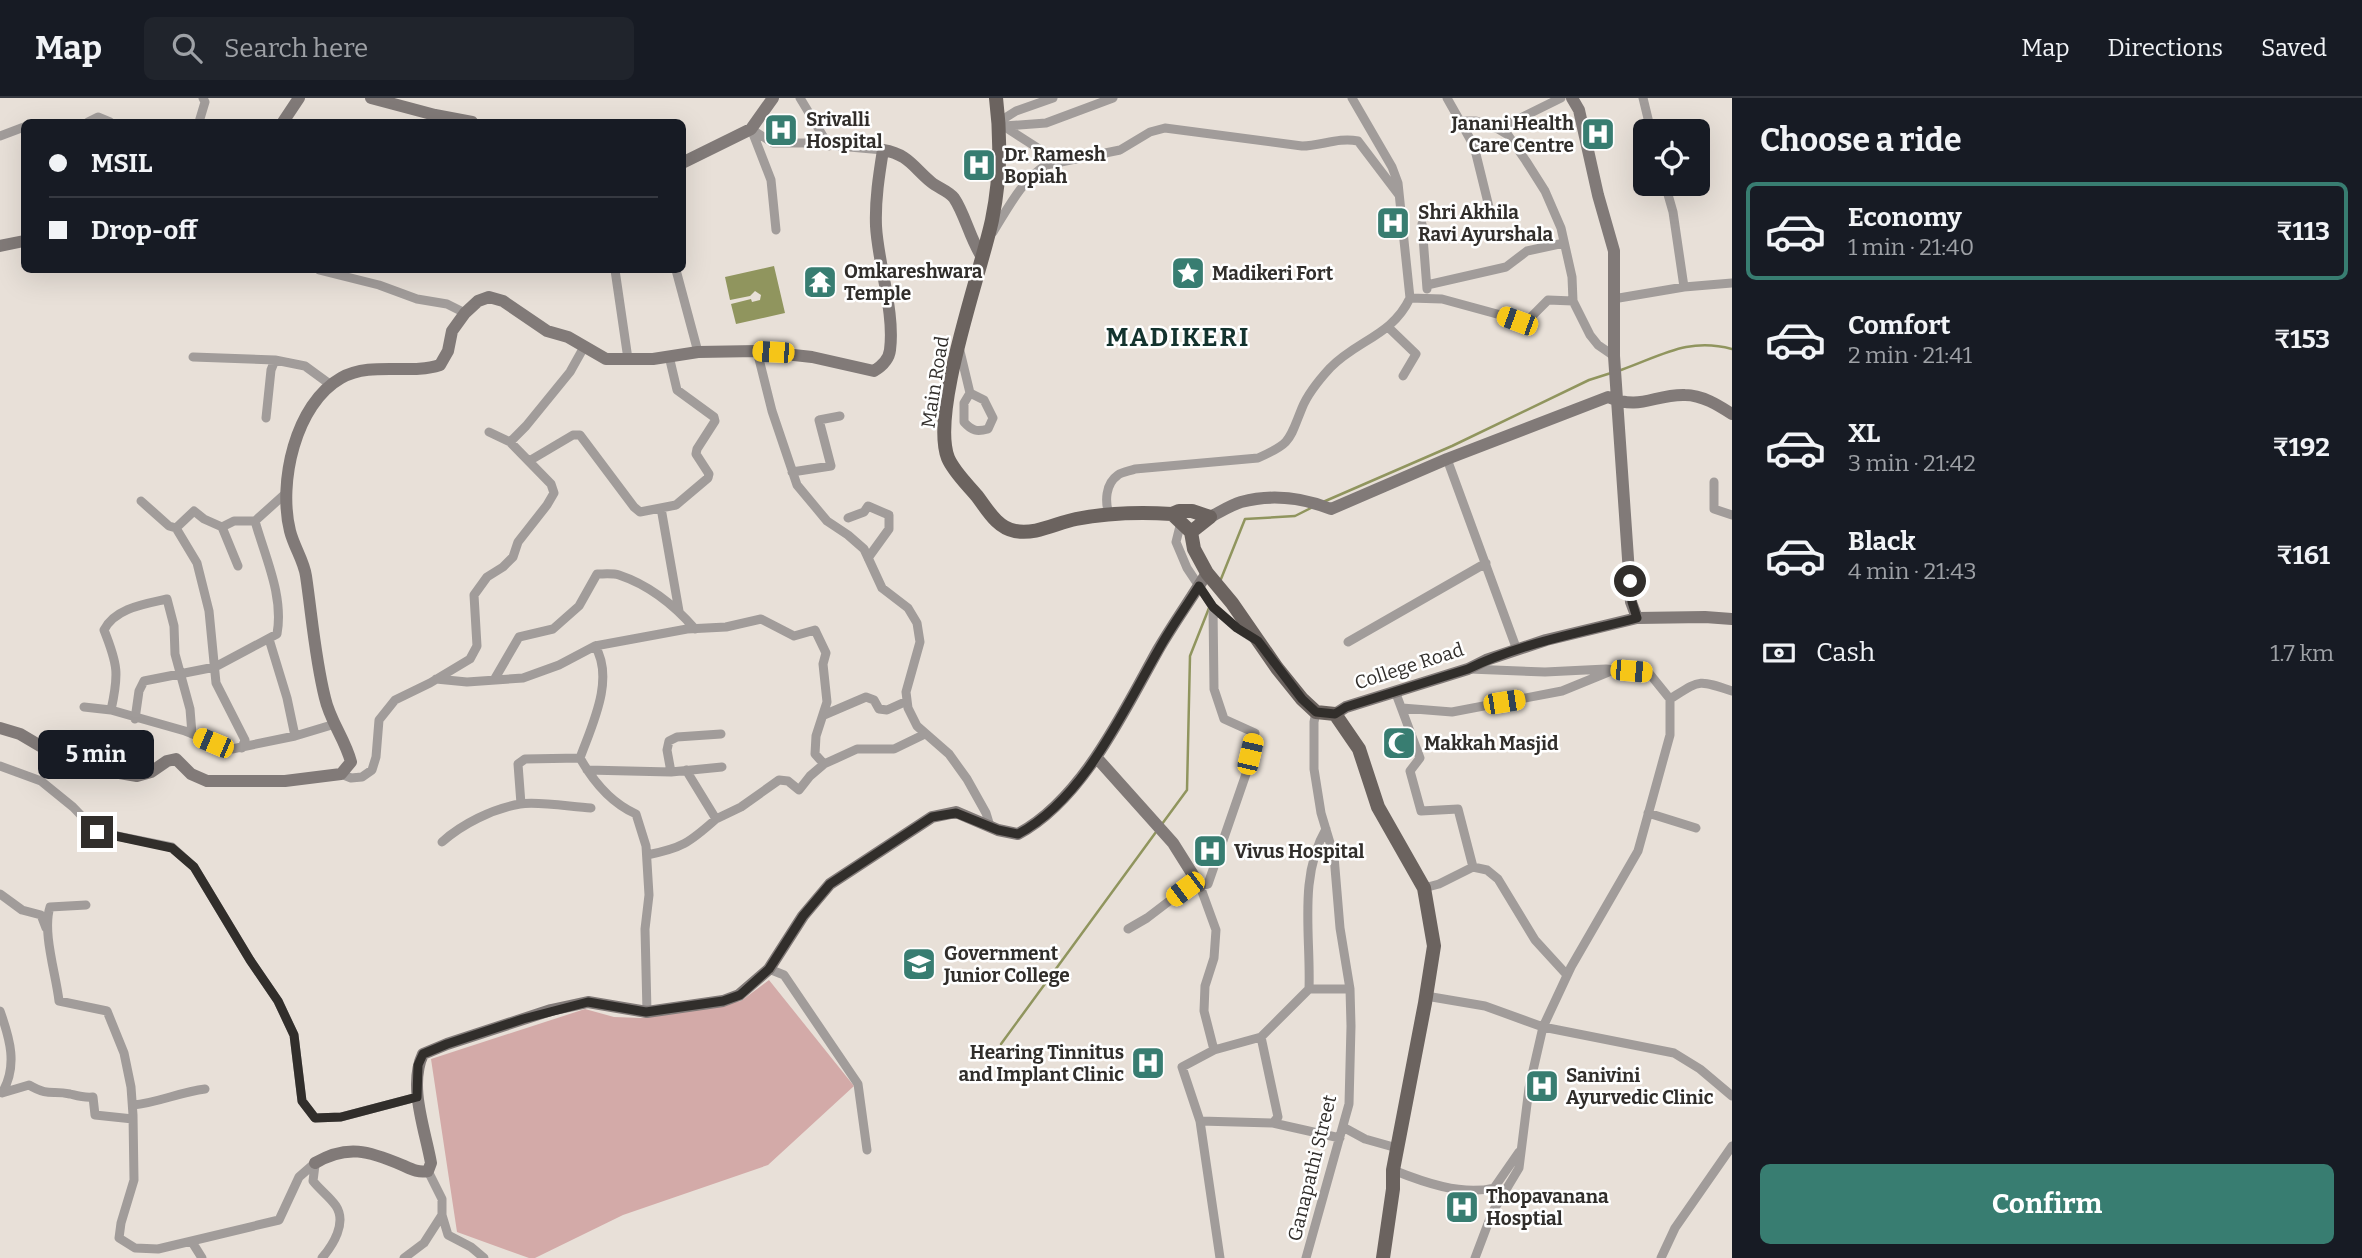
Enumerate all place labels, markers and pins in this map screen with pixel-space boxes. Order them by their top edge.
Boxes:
place label: Srivalli Hospital [806,108,883,153]
hospital icon: Srivalli Hospital [762,111,800,149]
place label: Janani Health Care Centre [1450,112,1574,157]
hospital icon: Janani Health Care Centre [1579,115,1617,153]
place label: Dr. Ramesh Bopiah [1004,143,1106,188]
hospital icon: Dr. Ramesh Bopiah [960,146,998,184]
place label: Shri Akhila Ravi Ayurshala [1418,201,1554,246]
hospital icon: Shri Akhila Ravi Ayurshala [1374,204,1412,242]
place icon: Madikeri Fort [1169,254,1207,292]
place label: Omkareshwara Temple [844,260,983,305]
place label: Madikeri Fort [1212,262,1334,285]
temple icon: Omkareshwara Temple [801,263,839,301]
mosque icon: Makkah Masjid [1380,724,1418,762]
place label: Makkah Masjid [1424,732,1559,755]
hospital icon: Vivus Hospital [1191,832,1229,870]
place label: Vivus Hospital [1234,840,1365,863]
place label: Government Junior College [943,942,1070,987]
school or university icon: Government Junior College [900,945,938,983]
place label: Hearing Tinnitus and Implant Clinic [958,1041,1124,1086]
hospital icon: Hearing Tinnitus and Implant Clinic [1129,1044,1167,1082]
place label: Sanivini Ayurvedic Clinic [1566,1064,1714,1109]
hospital icon: Sanivini Ayurvedic Clinic [1523,1067,1561,1105]
place label: Thopavanana Hosptial [1486,1185,1609,1230]
hospital icon: Thopavanana Hosptial [1443,1188,1481,1226]

